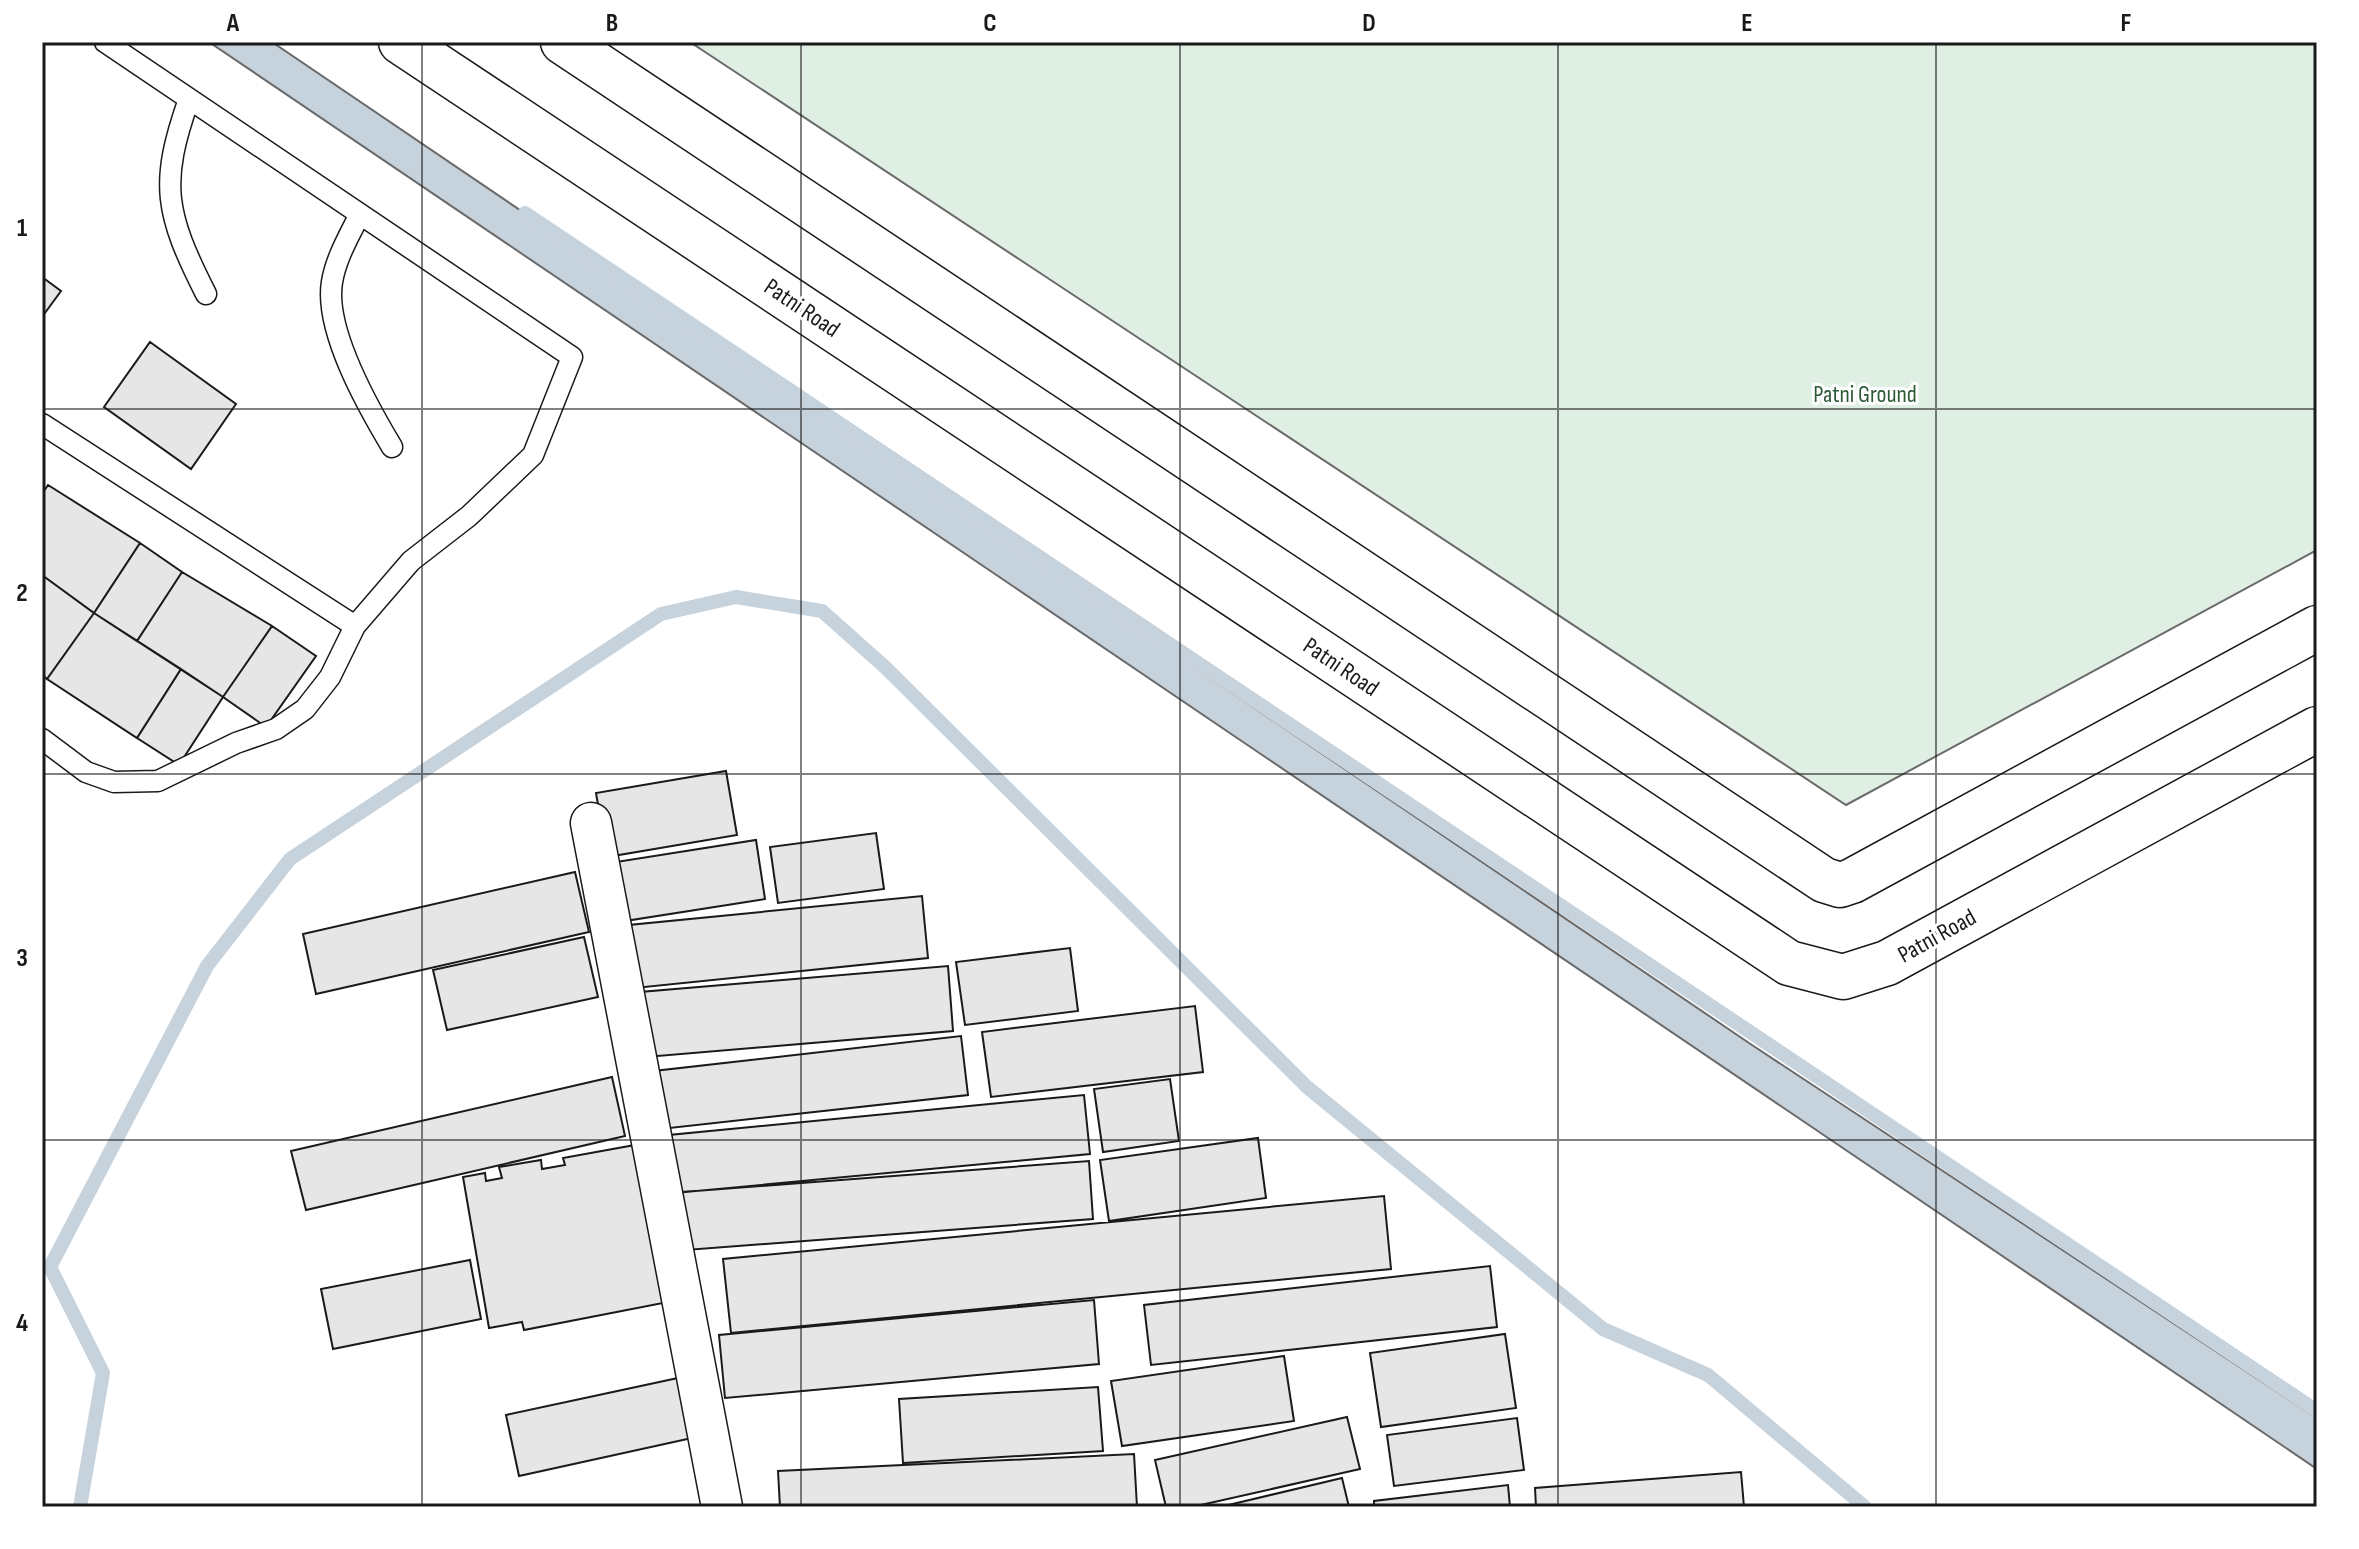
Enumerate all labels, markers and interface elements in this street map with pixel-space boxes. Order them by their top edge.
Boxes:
text: A [226,8,240,39]
text: B [606,8,618,39]
text: C [983,8,997,39]
text: D [1362,8,1376,39]
text: E [1741,8,1753,39]
text: F [2121,8,2132,39]
text: 1 [17,213,27,244]
street label: Patni Road [759,272,845,344]
park label: Patni Ground [1813,380,1917,409]
text: 2 [16,578,28,609]
street label: Patni Road [1298,631,1384,703]
street label: Patni Road [1893,903,1981,969]
text: 3 [16,943,28,974]
text: 4 [16,1308,28,1339]

